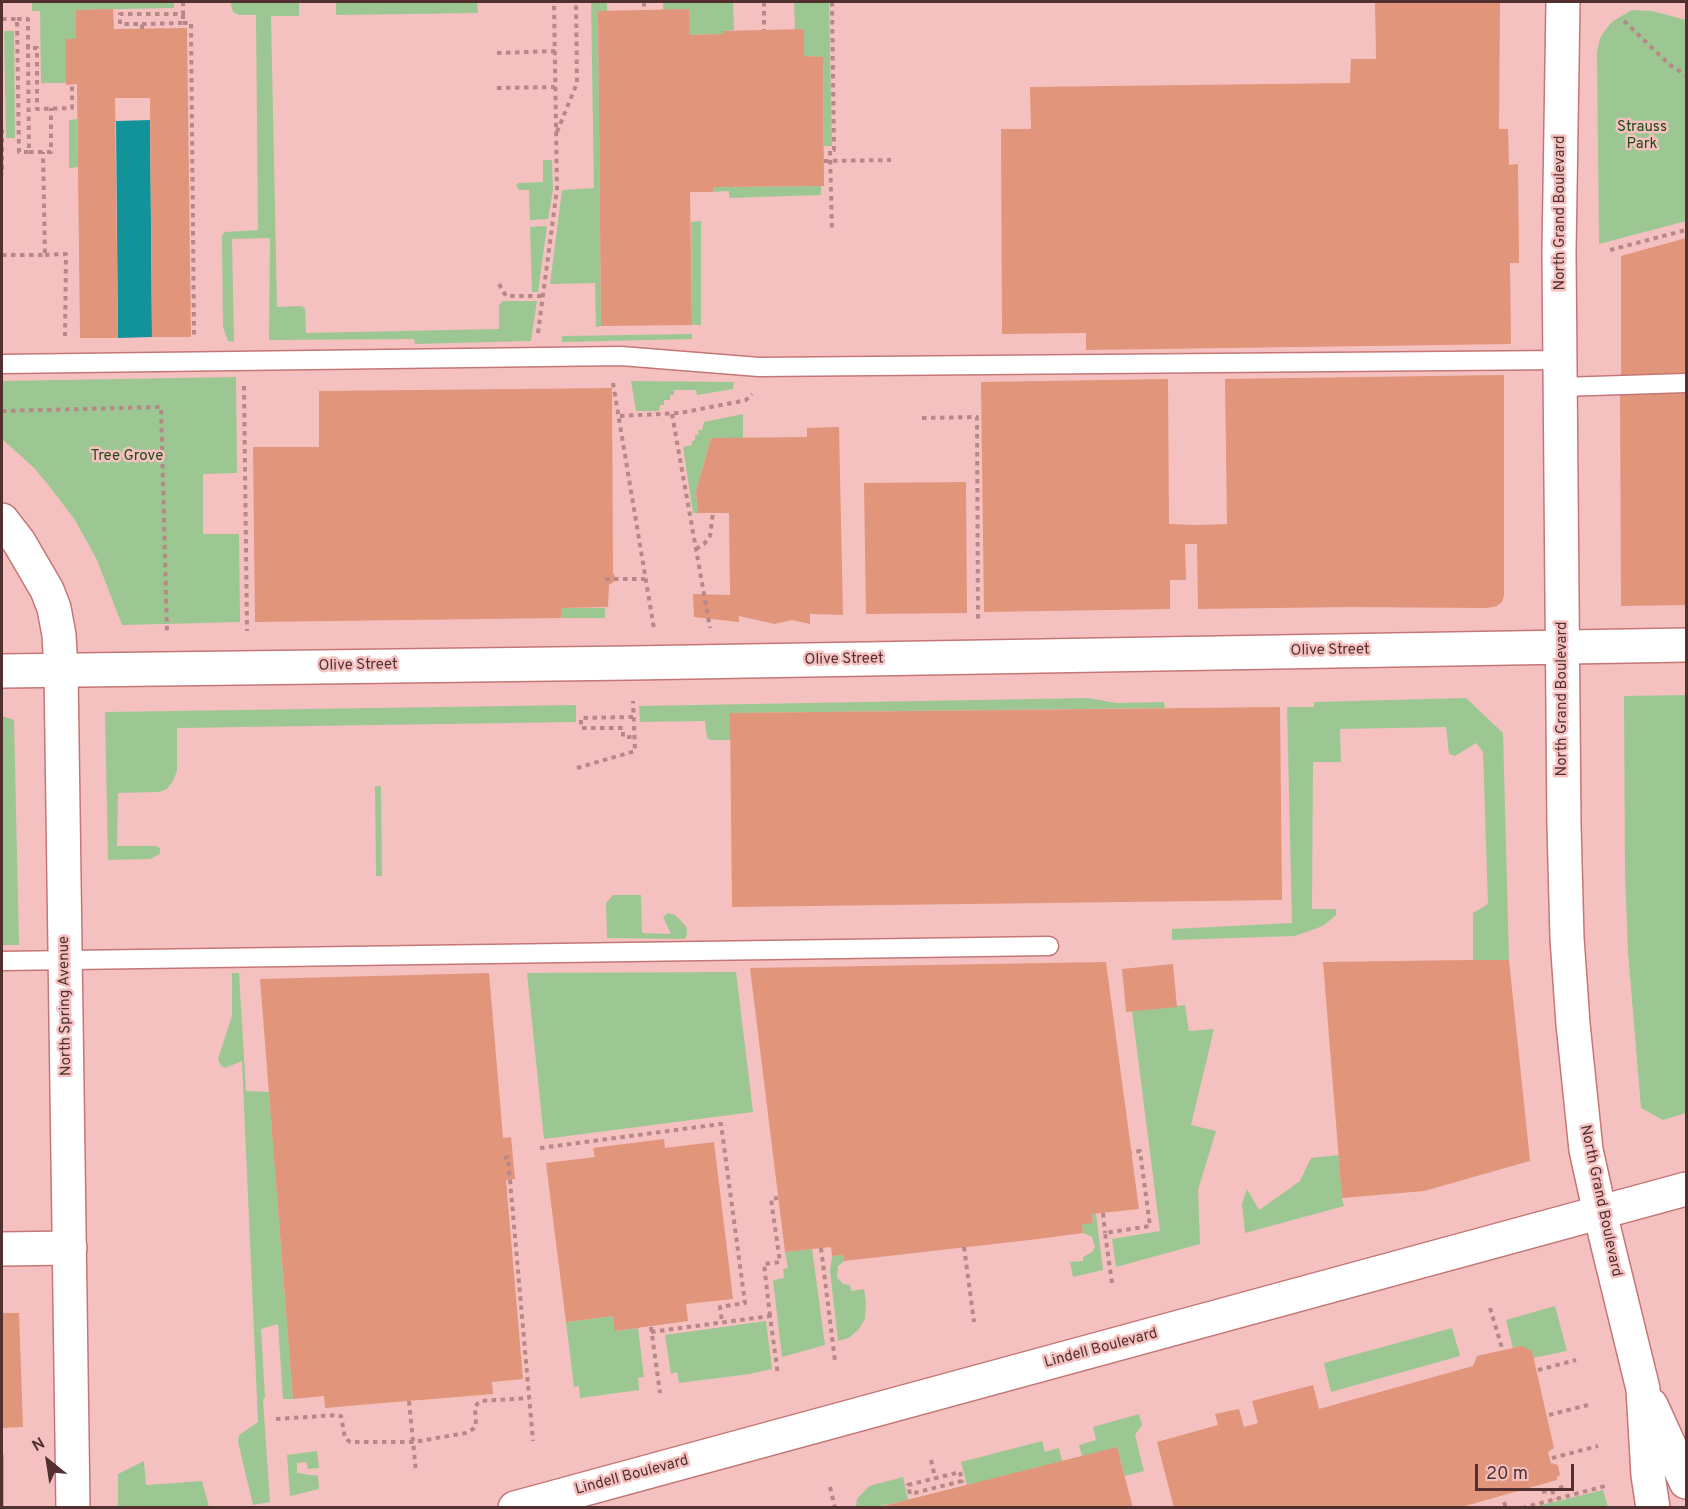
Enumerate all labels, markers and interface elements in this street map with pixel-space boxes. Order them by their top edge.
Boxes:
park label: Strauss Park [1617,119,1667,154]
street label: North Grand Boulevard [1552,136,1570,290]
park label: Tree Grove [91,448,163,466]
street label: North Grand Boulevard [1554,622,1572,776]
street label: Olive Street [1290,641,1370,661]
street label: Olive Street [804,650,884,670]
street label: Olive Street [318,656,398,676]
street label: North Spring Avenue [56,936,76,1076]
street label: North Grand Boulevard [1575,1123,1625,1279]
street label: Lindell Boulevard [1042,1325,1160,1373]
north arrow [18,1431,78,1491]
text: N [29,1434,49,1457]
street label: Lindell Boulevard [573,1452,691,1500]
scale bar [1478,1452,1577,1490]
text: 20 m [1486,1463,1528,1486]

